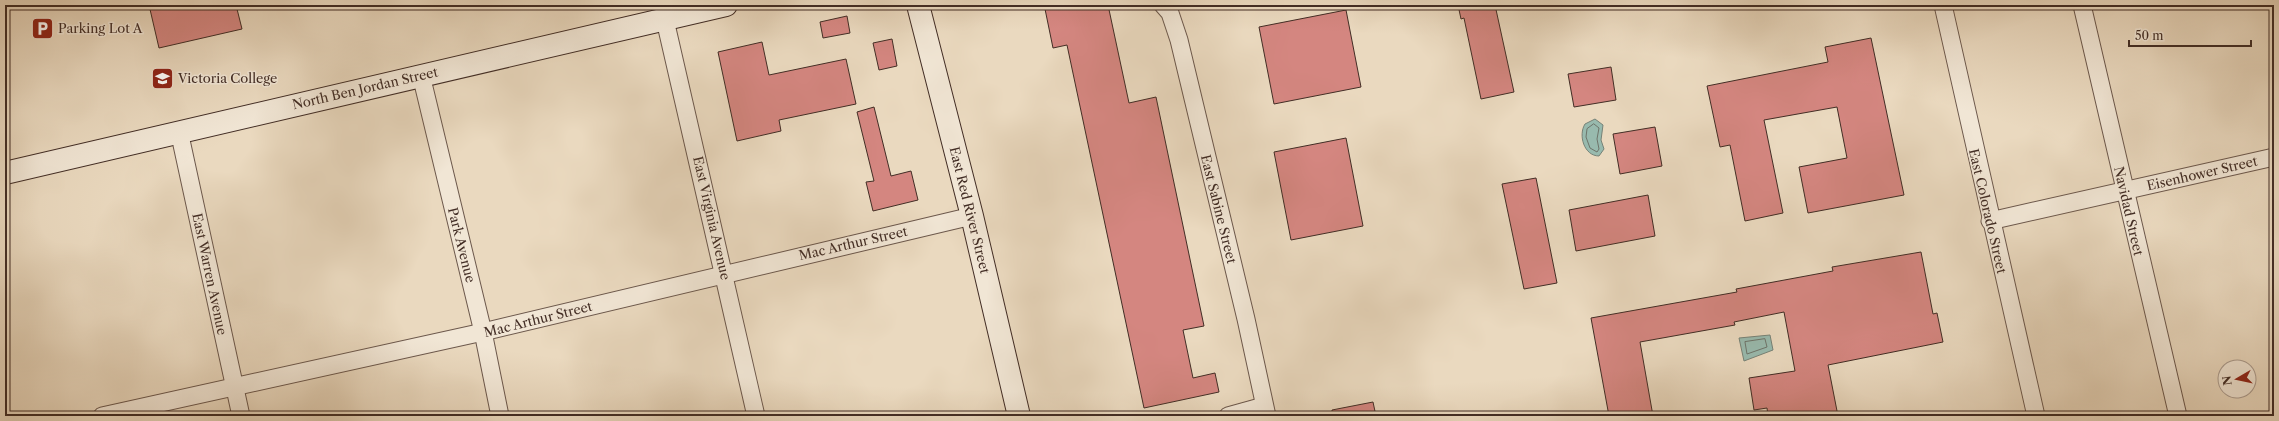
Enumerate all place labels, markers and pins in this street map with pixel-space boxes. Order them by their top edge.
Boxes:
parking icon: Parking Lot A [30,15,56,41]
place label: Parking Lot A [58,20,143,36]
school or university icon: Victoria College [150,65,176,91]
place label: Victoria College [177,70,277,86]

